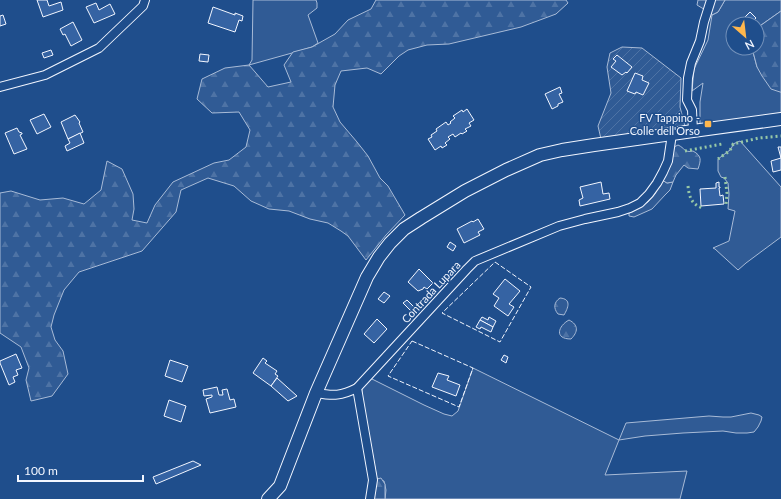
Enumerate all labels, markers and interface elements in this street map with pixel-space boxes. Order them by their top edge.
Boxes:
north arrow [725,16,765,56]
text: N [743,38,757,53]
place label: FV Tappino - Colle dell'Orso [630,111,700,137]
marker: FV Tappino - Colle dell'Orso [703,119,713,129]
street label: Contrada Lupara [399,258,463,325]
scale bar [18,457,143,483]
text: 100 m [24,463,58,478]

